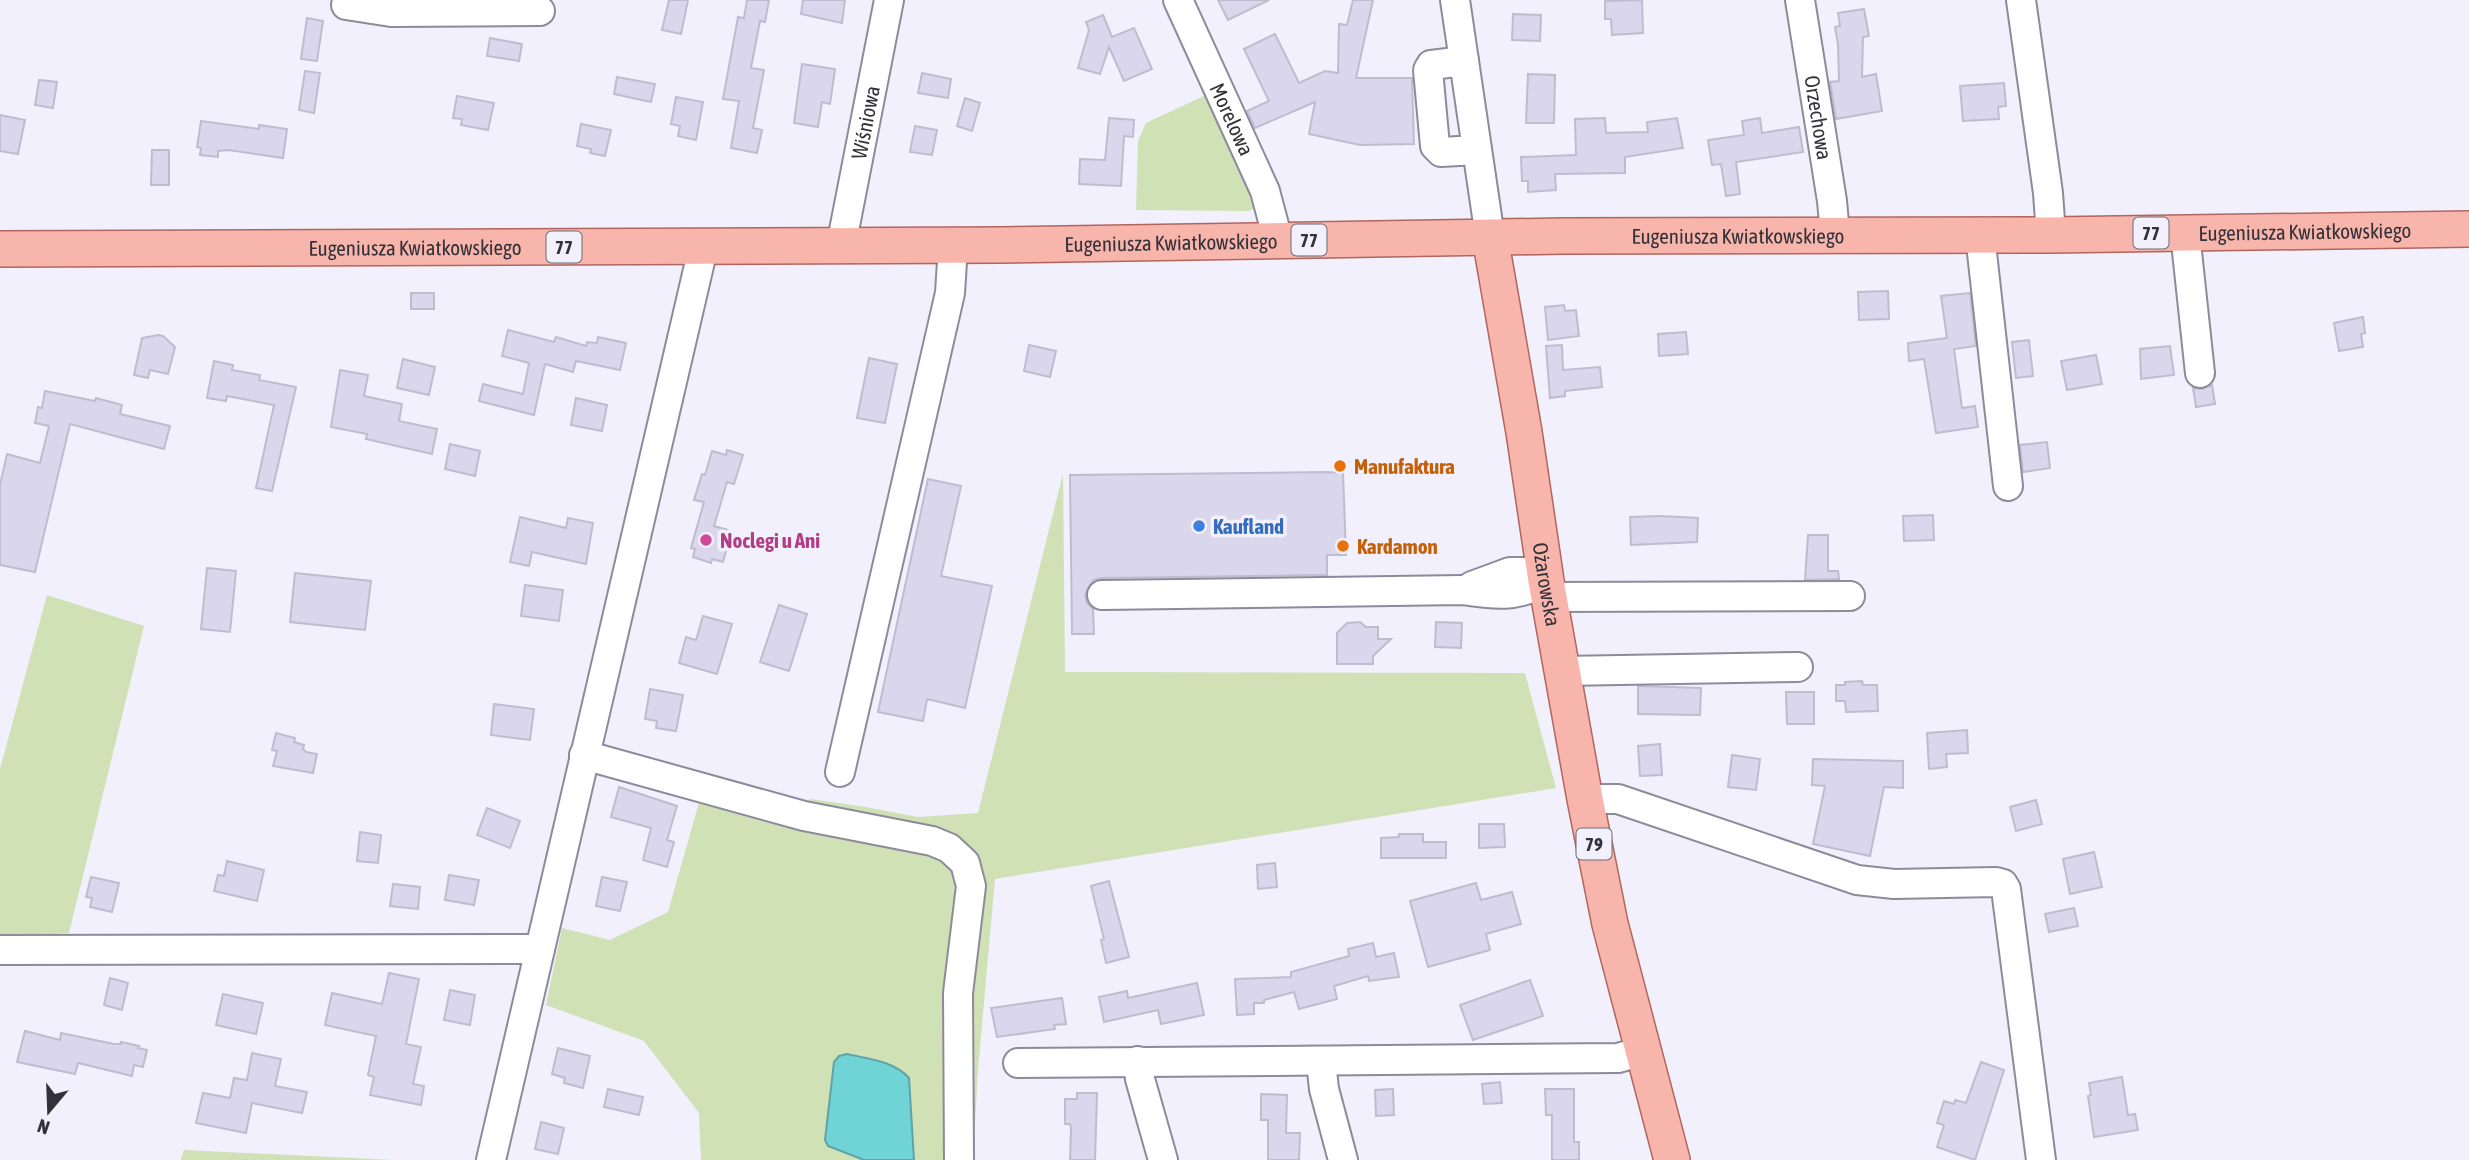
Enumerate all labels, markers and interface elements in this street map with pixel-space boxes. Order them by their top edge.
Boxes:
street label: Orzechowa [1800,74,1837,161]
street label: Morelowa [1205,79,1259,159]
street label: Wiśniowa [846,84,884,161]
road number: 77 [2134,218,2168,248]
street label: Eugeniusza Kwiatkowskiego [2198,218,2412,245]
street label: Eugeniusza Kwiatkowskiego [1631,223,1844,248]
road number: 77 [1292,224,1326,256]
street label: Eugeniusza Kwiatkowskiego [1064,229,1278,256]
road number: 77 [546,232,582,262]
street label: Eugeniusza Kwiatkowskiego [308,235,522,260]
place label: Manufaktura [1354,454,1455,478]
marker: Manufaktura [1332,458,1348,474]
place label: Kaufland [1213,514,1284,538]
marker: Kaufland [1191,518,1207,534]
place label: Noclegi u Ani [720,528,820,552]
marker: Noclegi u Ani [698,532,714,548]
place label: Kardamon [1357,534,1438,558]
marker: Kardamon [1335,538,1351,554]
street label: Ożarowska [1528,541,1566,628]
road number: 79 [1576,828,1612,860]
north arrow [14,1076,84,1146]
text: N [35,1115,52,1139]

